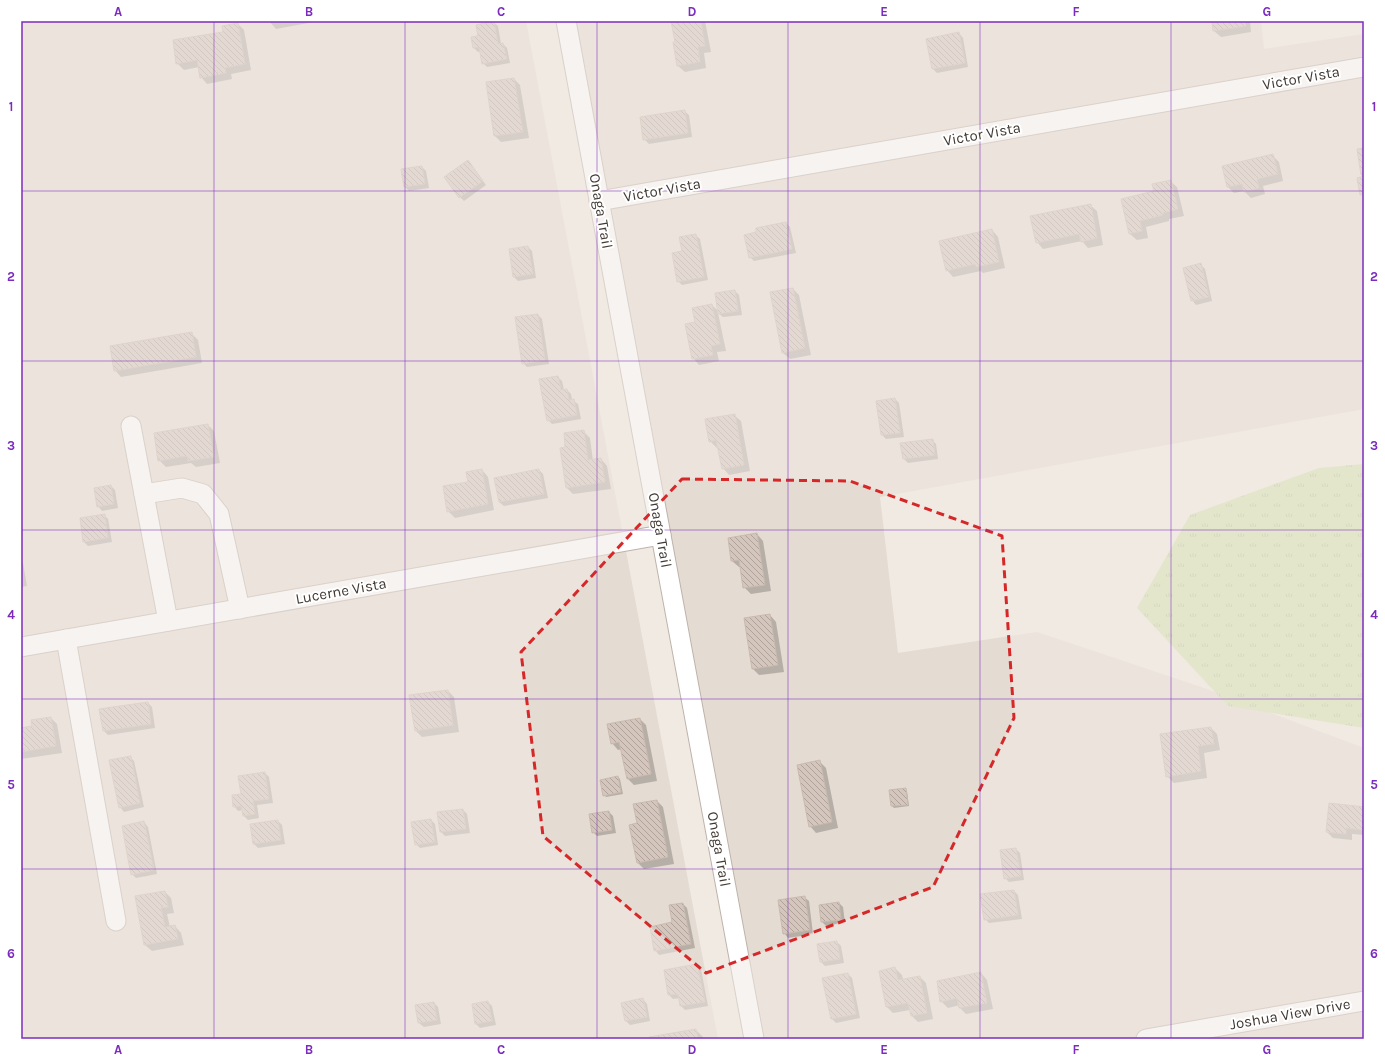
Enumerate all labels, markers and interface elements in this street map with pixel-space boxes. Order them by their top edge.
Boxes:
text: A [114,4,122,19]
text: B [305,4,313,19]
text: C [497,4,505,19]
text: D [688,4,697,19]
text: E [880,4,888,19]
text: F [1072,4,1080,19]
text: G [1263,4,1271,19]
street label: Victor Vista [1261,62,1341,94]
text: 1 [9,99,13,114]
text: 1 [1372,99,1376,114]
street label: Victor Vista [942,118,1022,150]
street label: Onaga Trail [586,172,616,250]
street label: Victor Vista [622,174,702,206]
text: 2 [7,269,15,284]
text: 2 [1370,269,1378,284]
text: 3 [7,438,15,453]
text: 3 [1370,438,1378,453]
street label: Onaga Trail [645,491,675,569]
street label: Lucerne Vista [294,574,388,608]
text: 4 [7,607,15,622]
text: 4 [1370,607,1378,622]
text: 5 [7,777,15,792]
text: 5 [1370,777,1378,792]
street label: Onaga Trail [704,810,734,888]
text: 6 [7,946,15,961]
text: 6 [1370,946,1378,961]
street label: Joshua View Drive [1228,995,1352,1033]
text: A [114,1042,122,1057]
text: B [305,1042,313,1057]
text: C [497,1042,505,1057]
text: D [688,1042,697,1057]
text: E [880,1042,888,1057]
text: F [1072,1042,1080,1057]
text: G [1263,1042,1271,1057]

